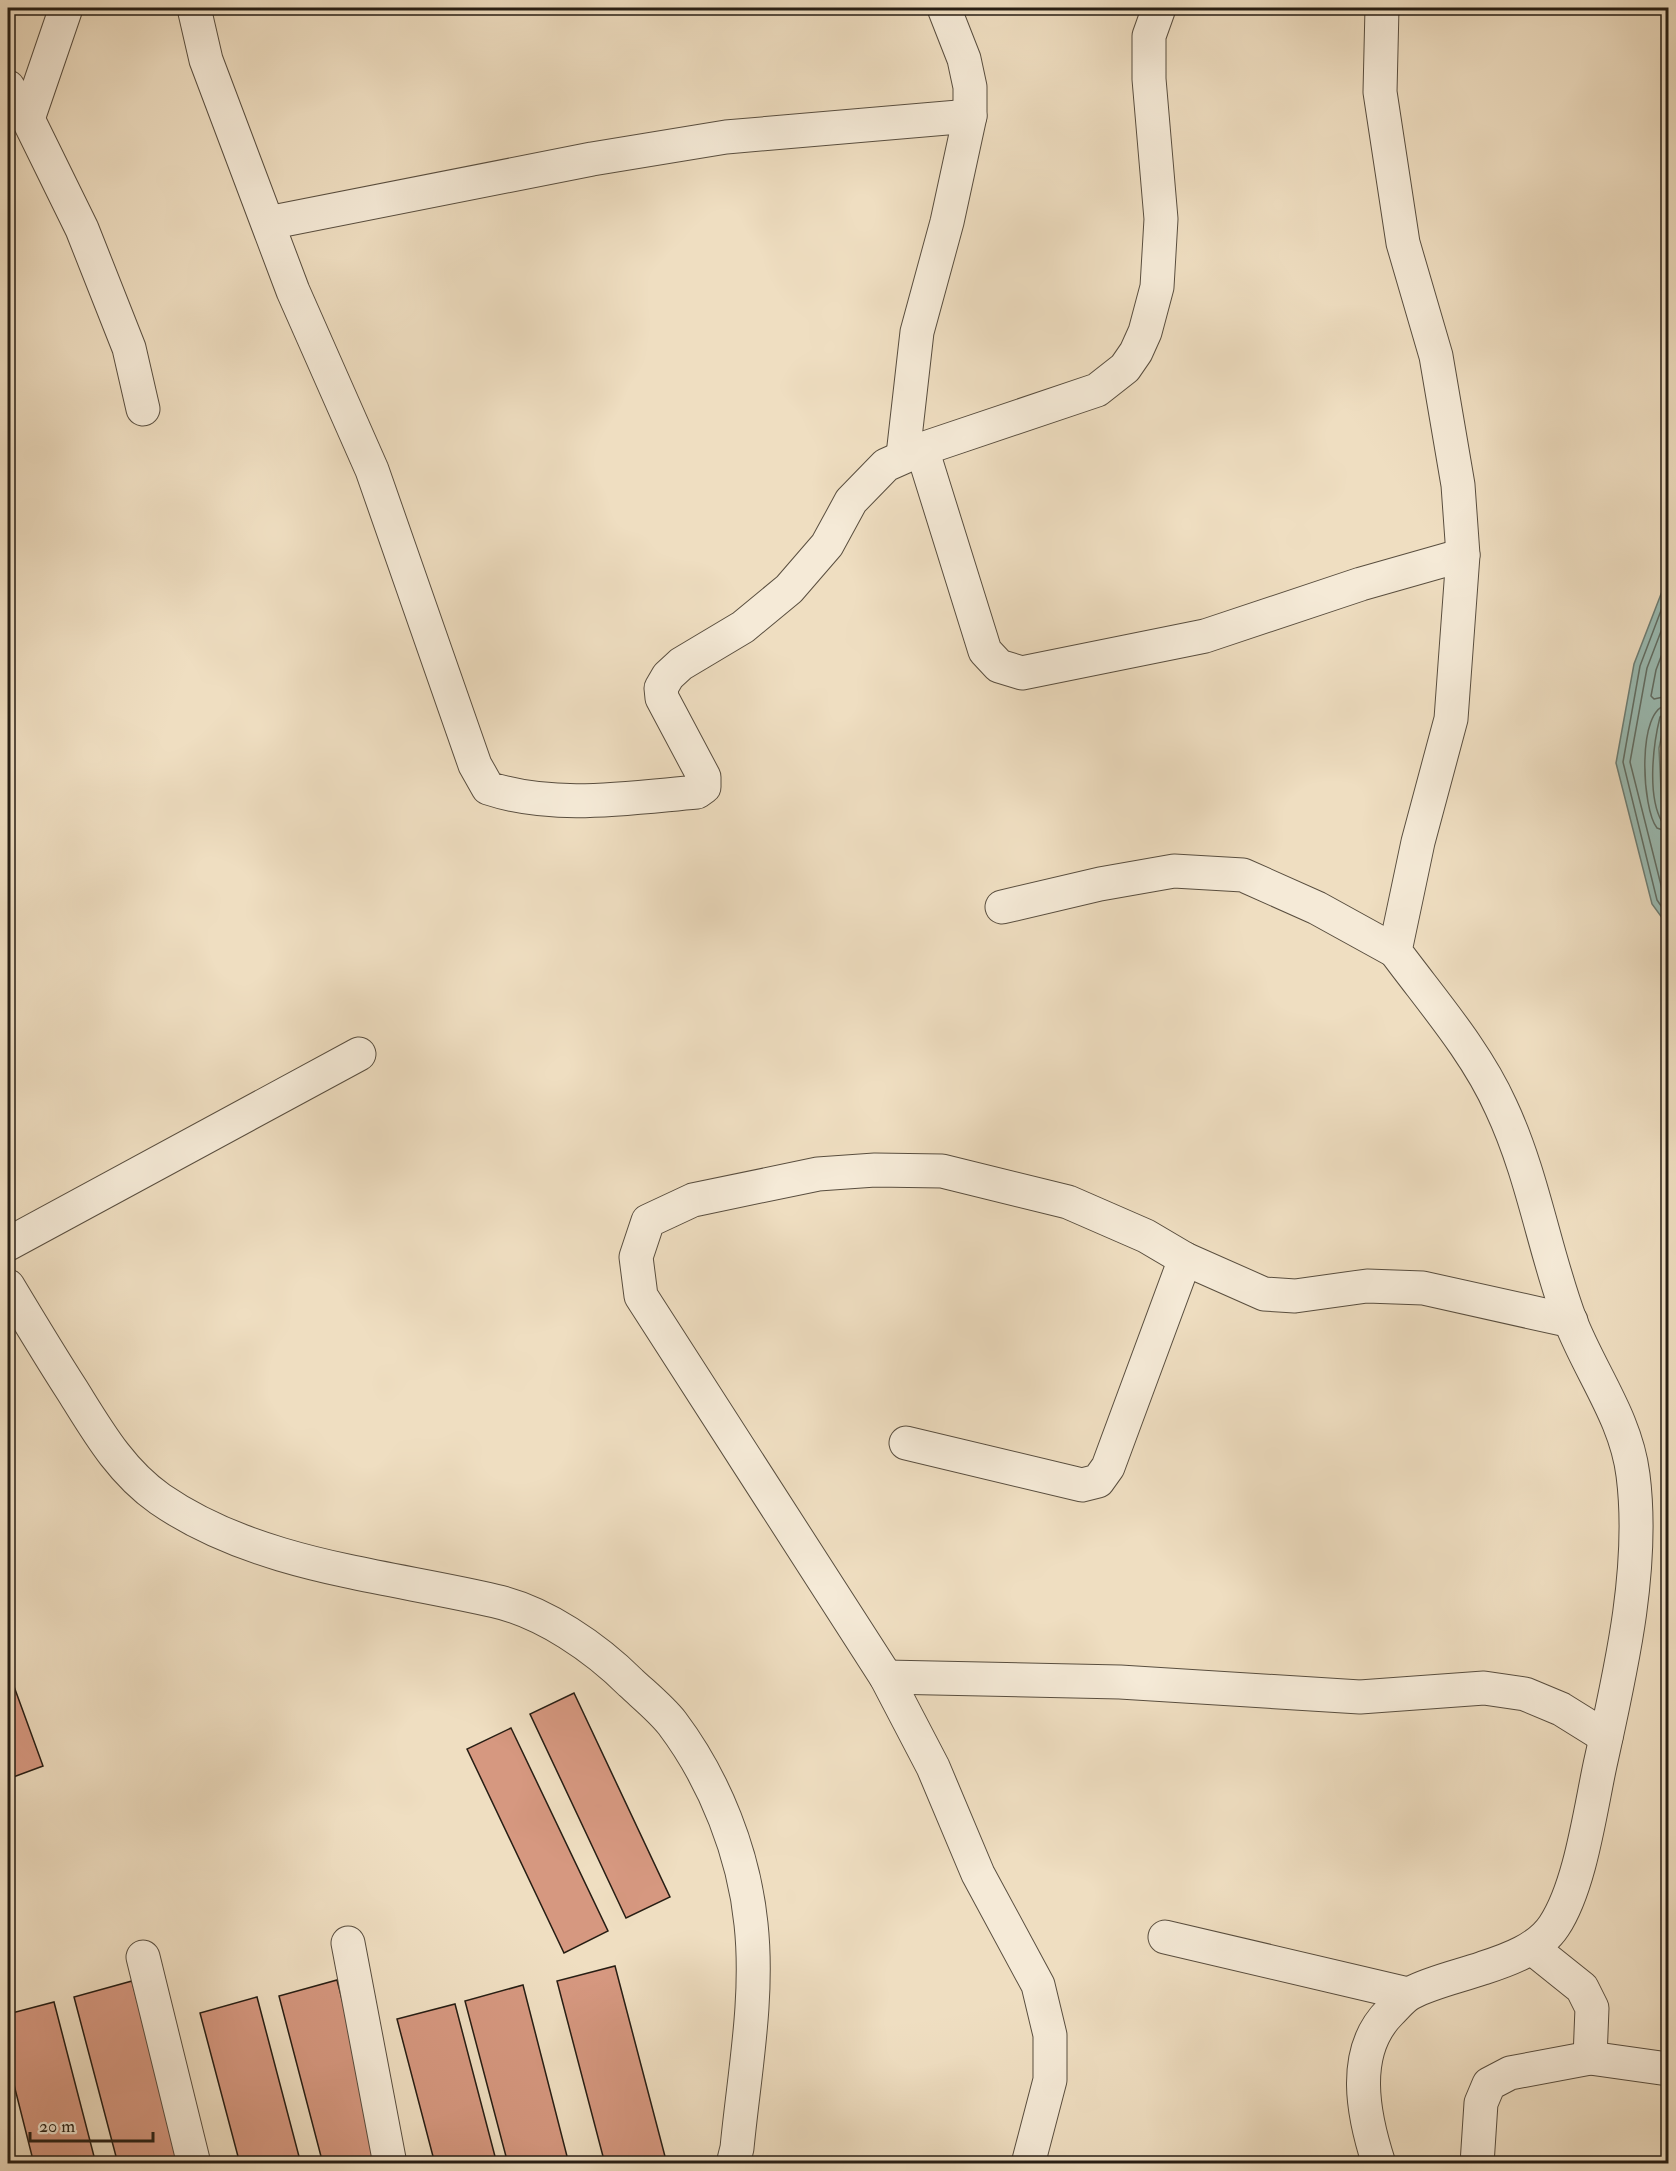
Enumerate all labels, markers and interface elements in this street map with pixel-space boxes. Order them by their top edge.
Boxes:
scale bar [30,2105,153,2143]
text: 20 m [39,2115,75,2138]

